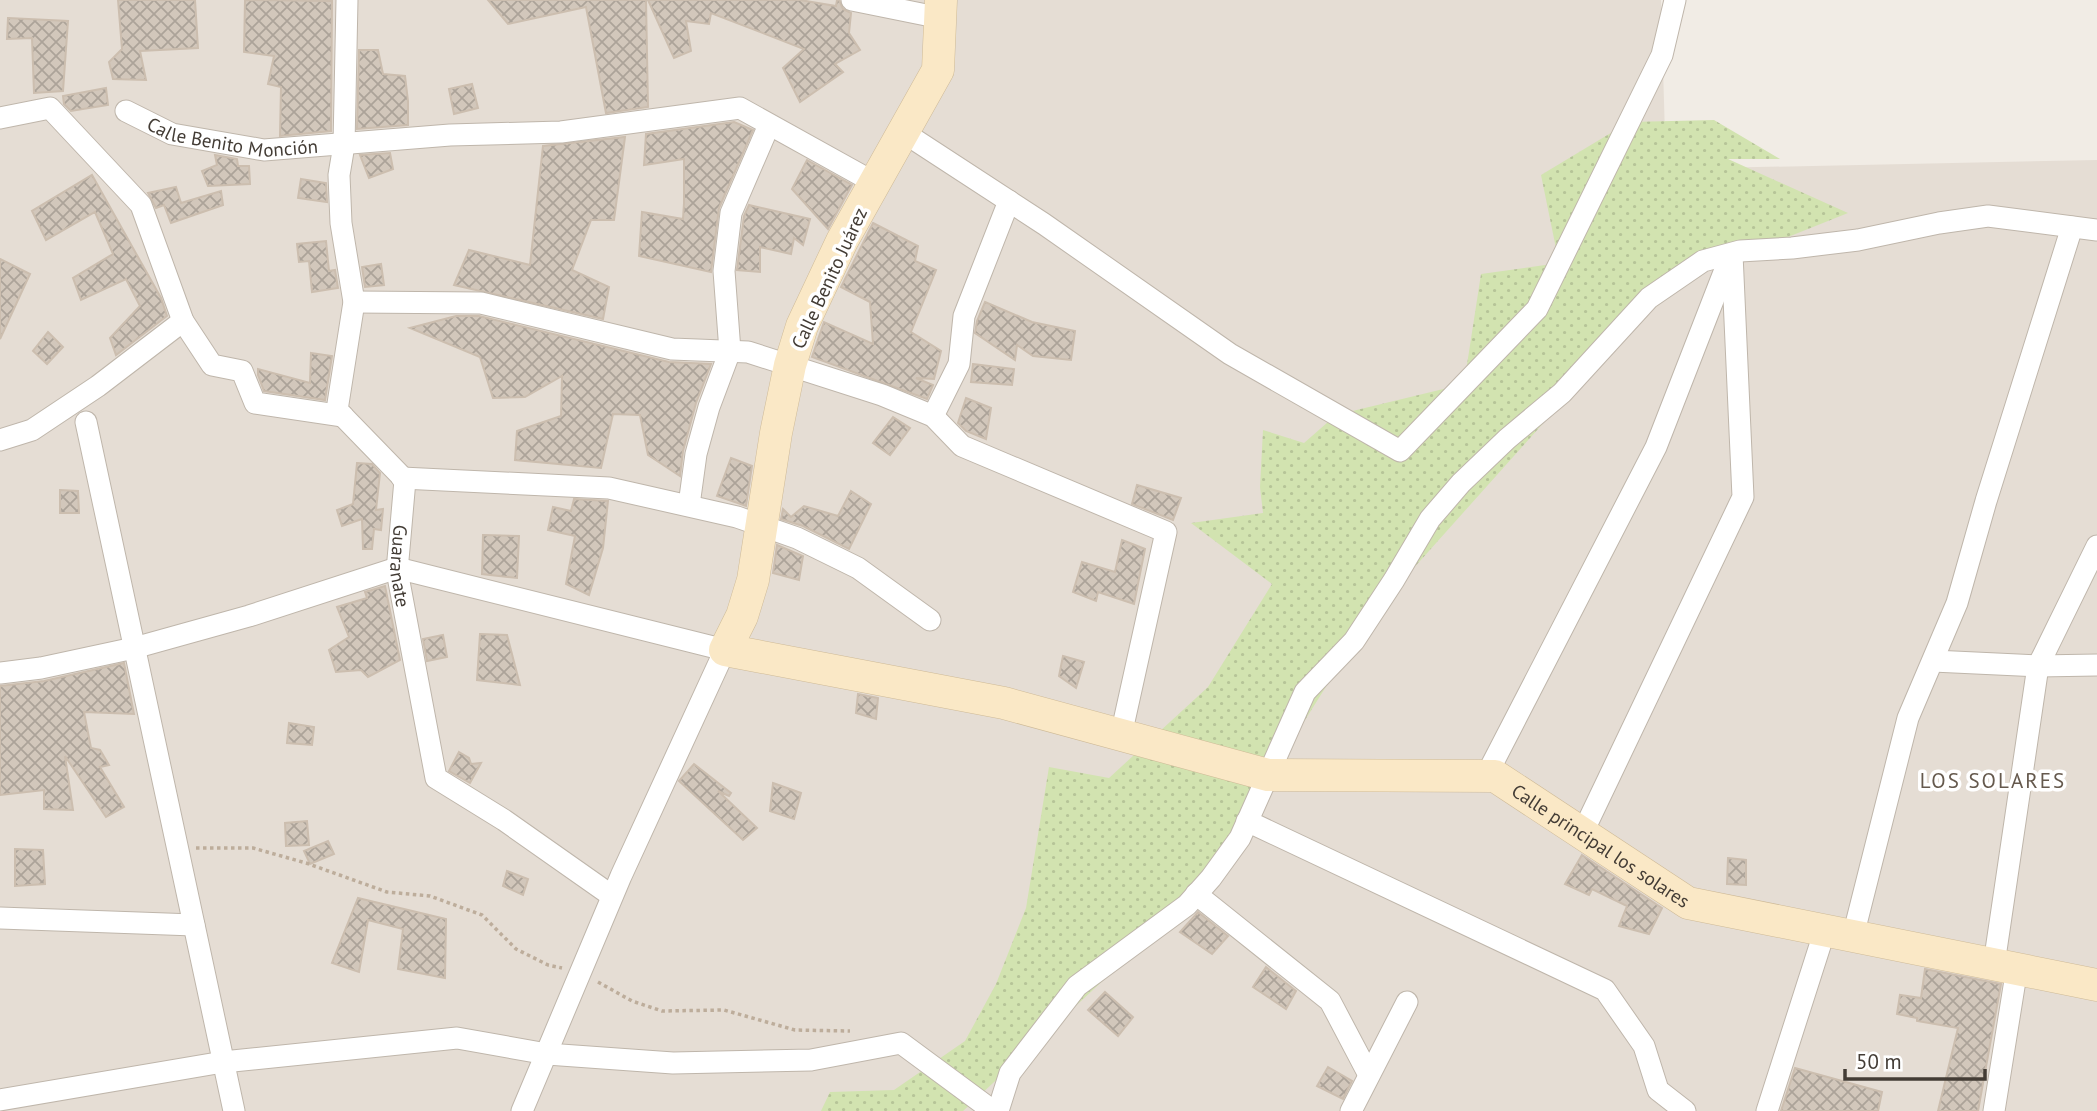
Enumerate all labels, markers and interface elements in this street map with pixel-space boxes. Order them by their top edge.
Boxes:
street label: Calle Benito Monción [143,112,319,162]
street label: Calle Benito Juárez [786,204,872,352]
street label: Guaranate [385,524,416,609]
district label: LOS SOLARES [1920,767,2066,794]
street label: Calle principal los solares [1507,778,1694,913]
scale bar [1845,1038,1985,1082]
text: 50 m [1856,1048,1902,1075]

